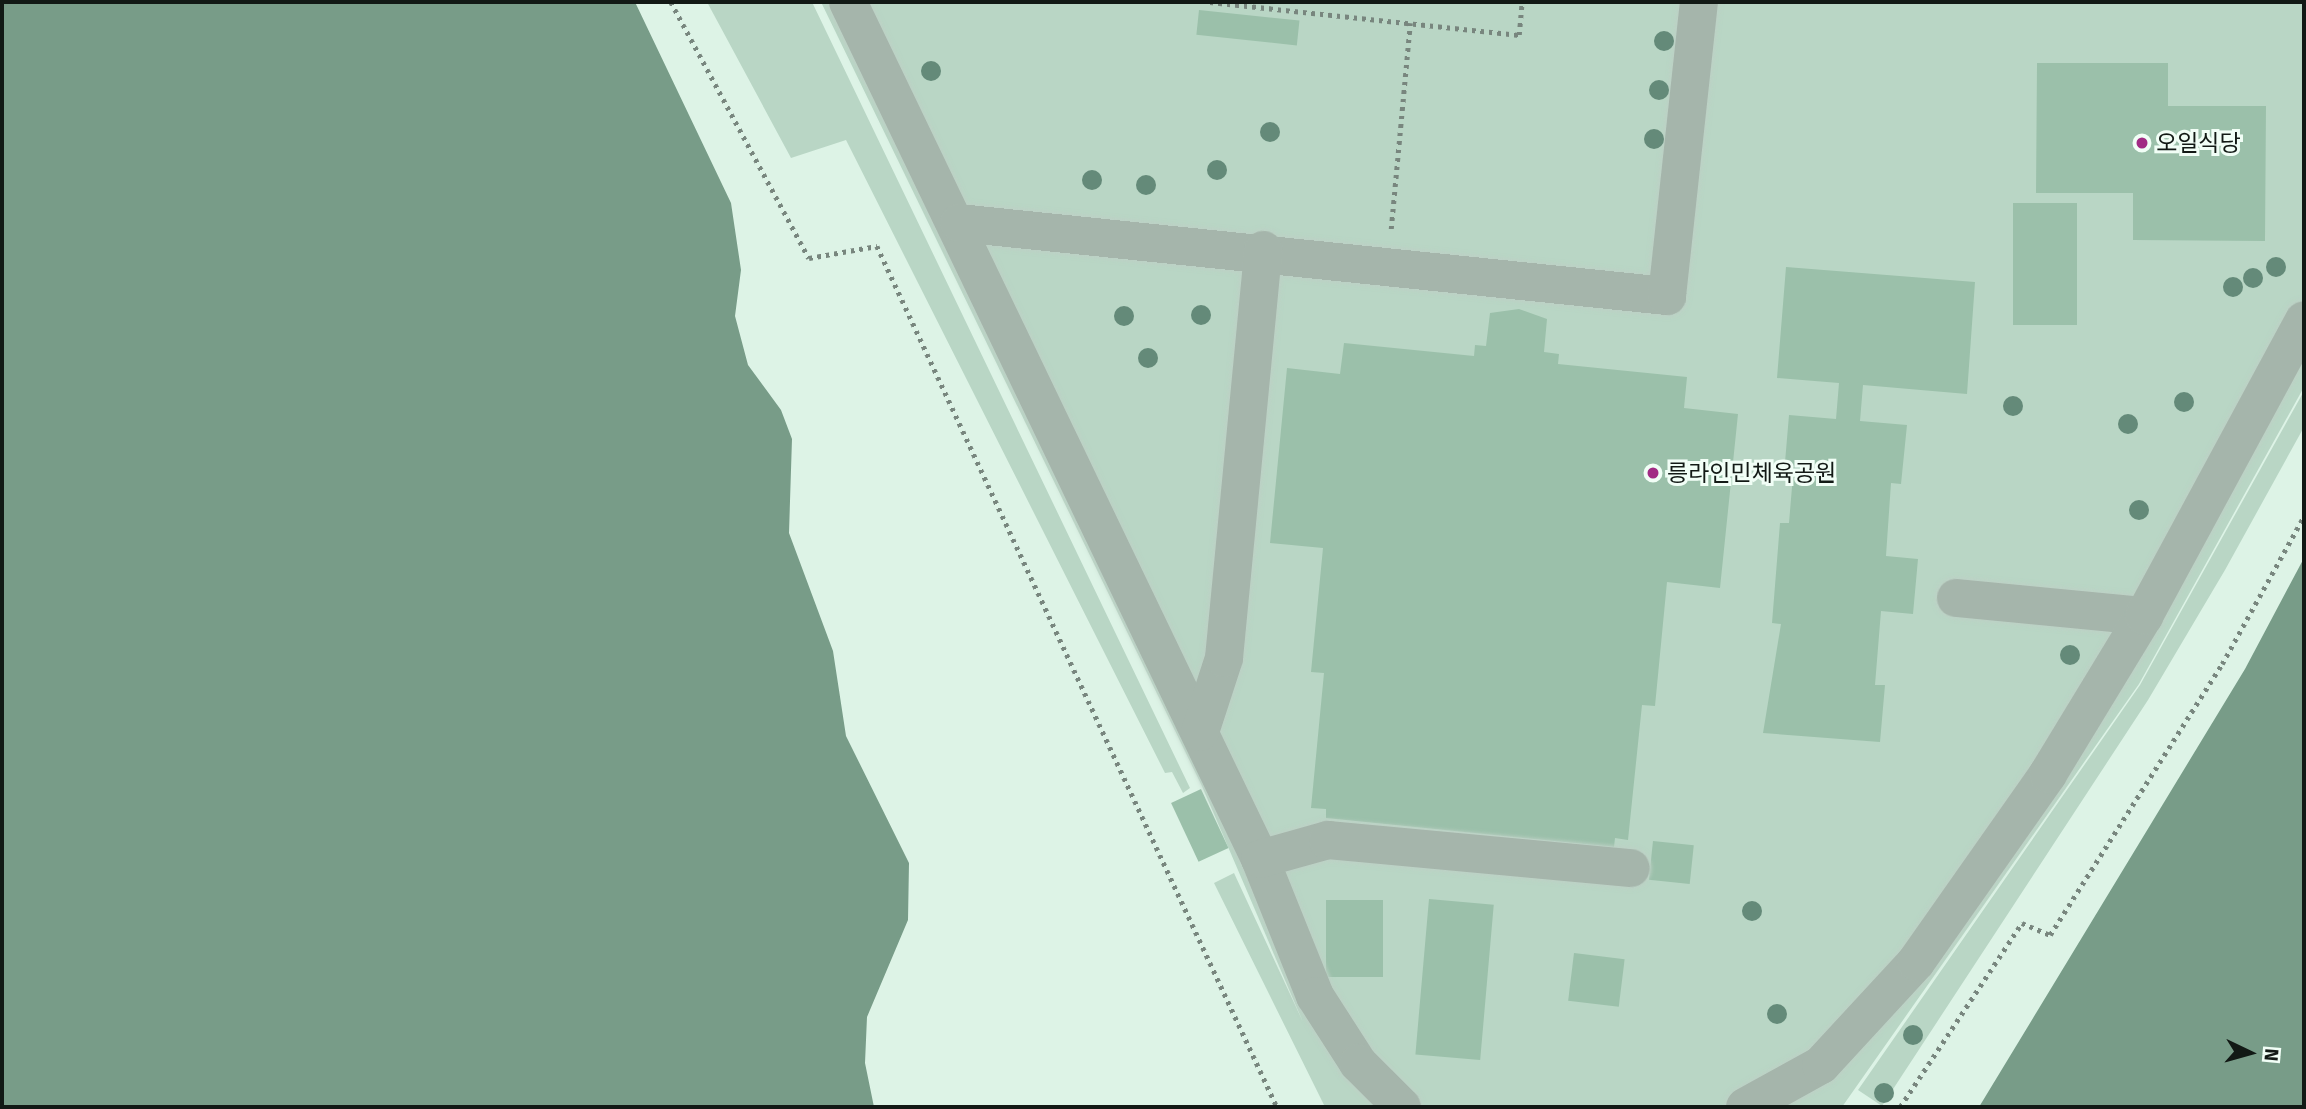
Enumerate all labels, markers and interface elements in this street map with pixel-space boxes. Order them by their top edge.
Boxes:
place label: 오일식당 [2156,129,2241,157]
marker: 오일식당 [2134,135,2150,151]
place label: 릉라인민체육공원 [1667,459,1836,487]
marker: 릉라인민체육공원 [1645,465,1661,481]
north arrow [2215,1018,2285,1088]
text: N [2259,1048,2283,1062]

